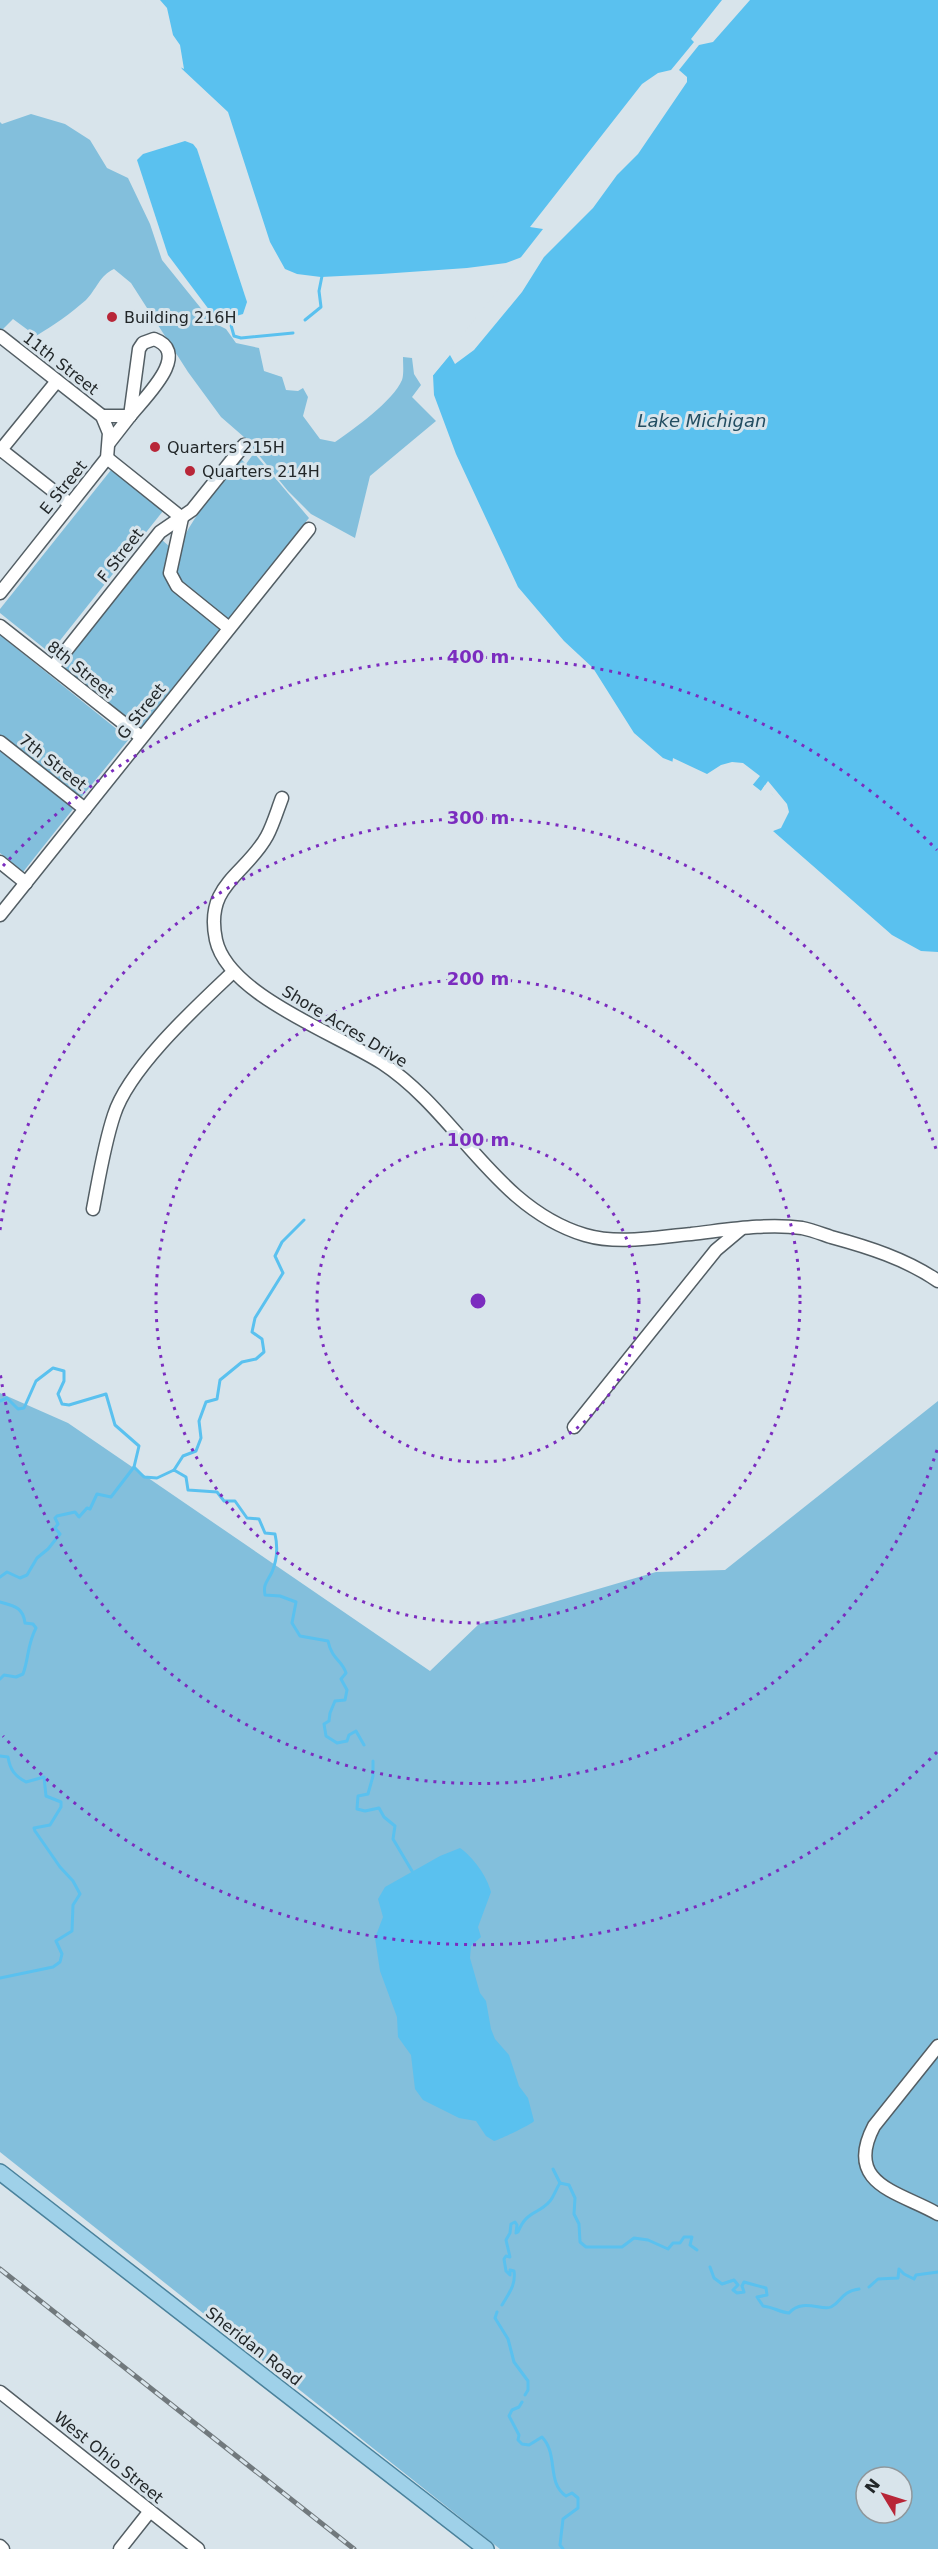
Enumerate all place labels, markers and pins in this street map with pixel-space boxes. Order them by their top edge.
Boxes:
place label: Building 216H [124,308,237,327]
marker: Building 216H [105,310,119,324]
place label: Quarters 215H [167,438,285,457]
marker: Quarters 215H [148,440,162,454]
place label: Quarters 214H [202,462,320,481]
marker: Quarters 214H [183,464,197,478]
centre of rings [468,1291,488,1311]

